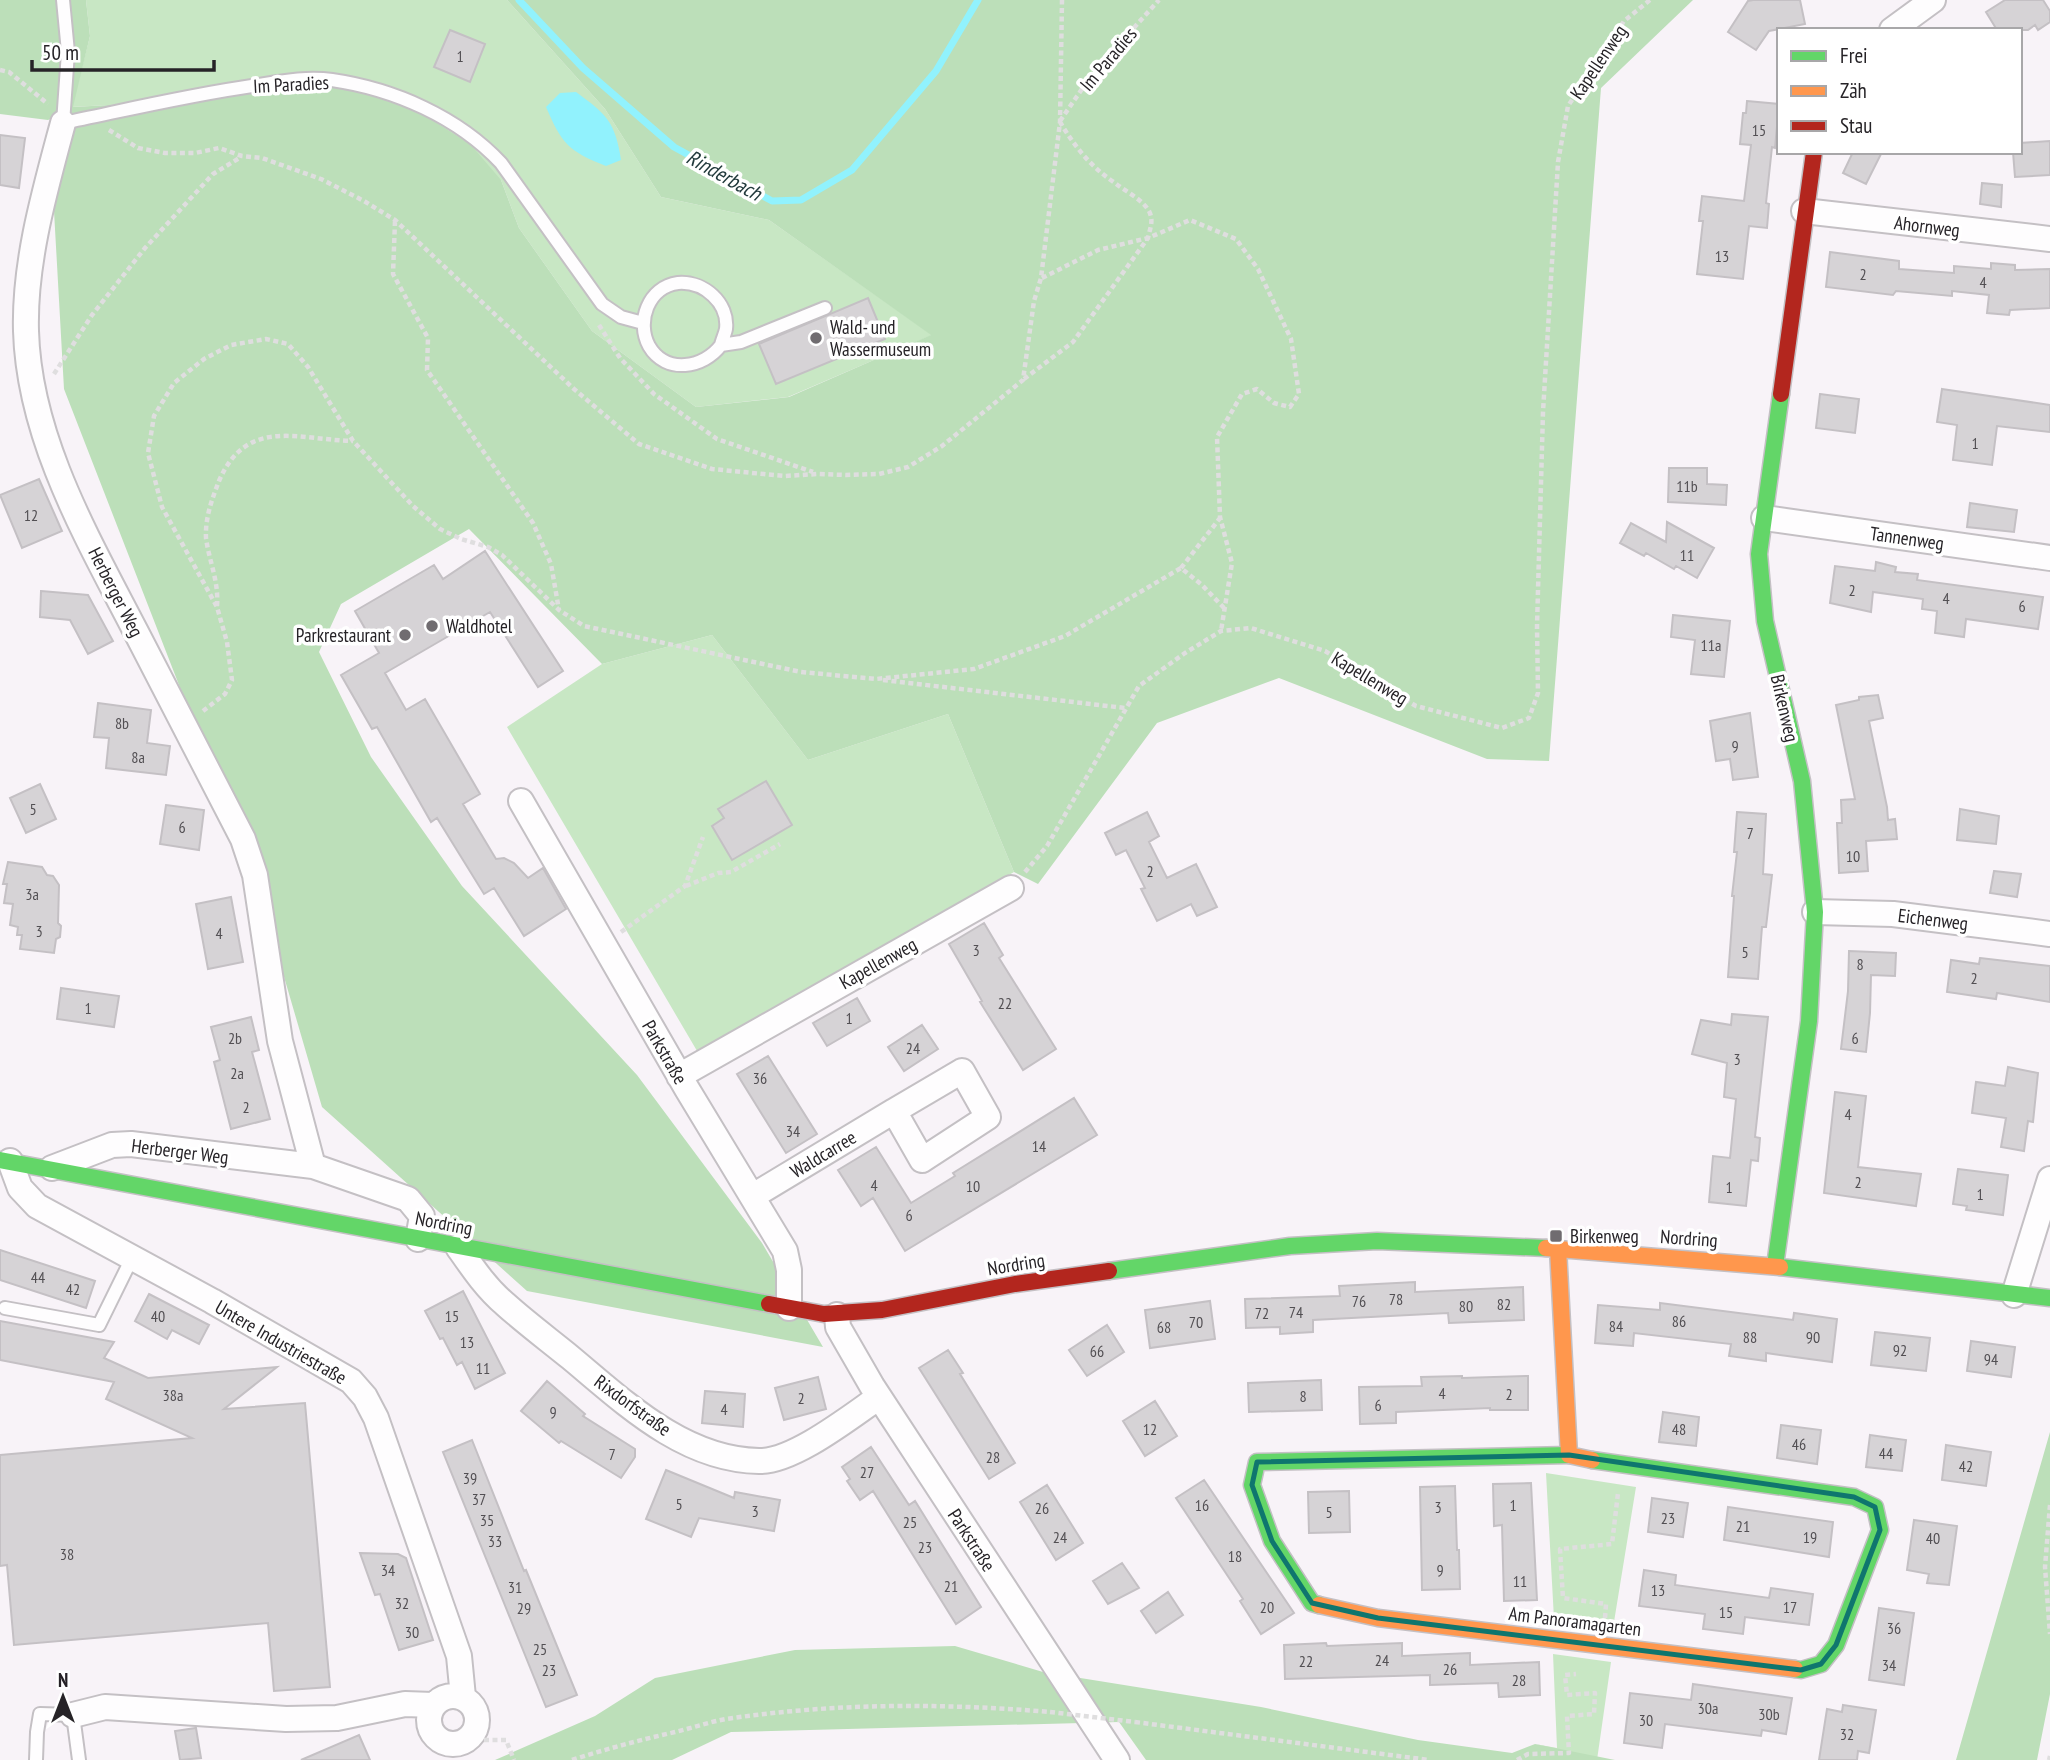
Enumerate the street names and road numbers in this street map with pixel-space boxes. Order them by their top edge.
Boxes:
street label: Kapellenweg [1564,20,1632,104]
street label: Im Paradies [1074,22,1142,96]
street label: Im Paradies [252,70,330,98]
street label: Ahornweg [1893,210,1961,242]
street label: Tannenweg [1869,521,1945,555]
street label: Herberger Weg [83,543,149,641]
street label: Kapellenweg [1328,646,1412,710]
street label: Birkenweg [1766,672,1804,744]
street label: Eichenweg [1897,903,1969,935]
street label: Kapellenweg [835,932,921,994]
street label: Parkstraße [637,1016,693,1088]
street label: Waldcarree [786,1125,860,1183]
street label: Herberger Weg [130,1133,230,1169]
street label: Nordring [413,1206,475,1240]
street label: Nordring [1659,1224,1719,1252]
street label: Nordring [986,1248,1046,1280]
street label: Untere Industriestraße [211,1295,351,1389]
street label: Rixdorfstraße [590,1369,676,1441]
street label: Parkstraße [943,1504,1001,1576]
street label: Am Panoramagarten [1507,1601,1643,1641]

